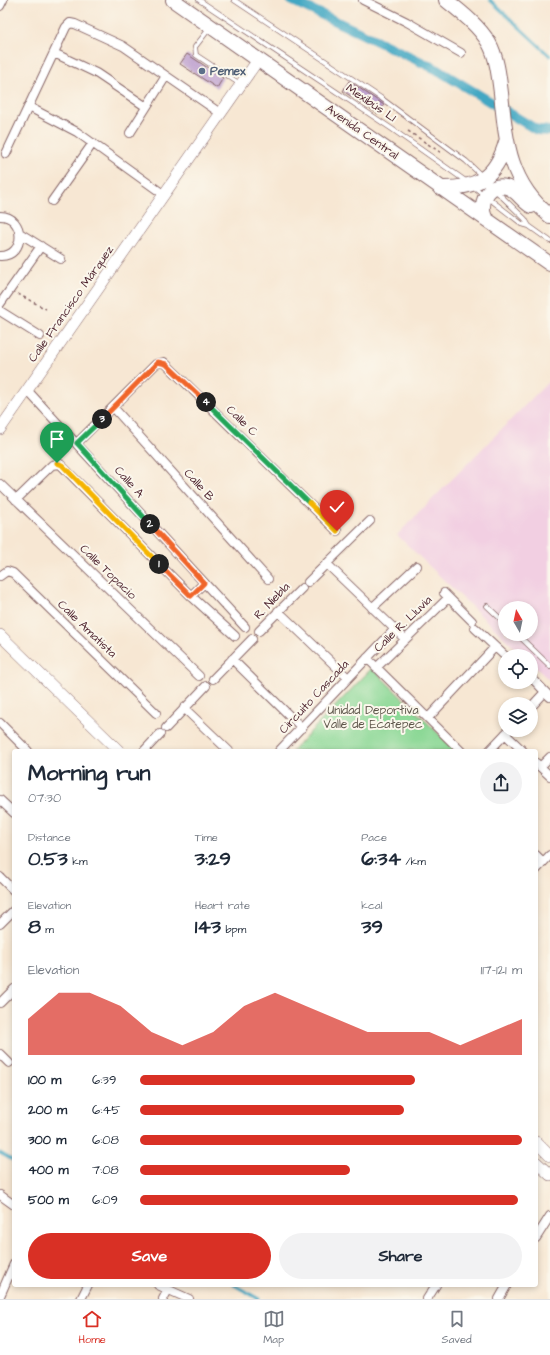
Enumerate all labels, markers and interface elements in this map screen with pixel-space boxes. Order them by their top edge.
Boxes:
place label: Pemex [210,63,246,80]
marker: Pemex [197,66,207,76]
street label: Mexibús L1 [342,80,400,126]
street label: Avenida Central [322,100,402,164]
street label: Calle Francisco Márquez [24,242,118,366]
pin: 4 [196,392,216,412]
text: 4 [202,394,210,409]
street label: Calle C [222,402,262,441]
pin: 3 [92,409,112,429]
text: 3 [99,411,105,426]
pin [40,422,74,463]
icon: arrive [46,428,68,450]
street label: Calle A [110,462,148,502]
street label: Calle B [180,465,218,505]
pin [320,490,354,531]
icon: check [326,496,348,518]
pin: 2 [140,514,160,534]
text: 2 [147,516,153,531]
street label: Calle Topacio [76,541,140,604]
pin: 1 [149,554,169,574]
text: 1 [158,556,160,571]
street label: R. Niebla [250,579,294,623]
street label: Calle R. Lluvia [370,592,436,656]
street label: Calle Amatista [54,596,120,662]
north arrow [498,601,538,641]
map controls [498,601,538,737]
button: locate [498,649,538,689]
street label: Circuito Cascada [275,656,353,738]
button: layers [498,697,538,737]
park label: Unidad Deportiva Valle de Ecatepec [323,702,423,733]
text: Morning run [28,758,151,789]
button: share [480,762,522,804]
text: 07:30 [28,789,61,807]
text: Distance [28,830,71,845]
text: Time [195,830,218,845]
text: Pace [361,830,387,845]
text: 0.53 [28,845,68,873]
text: 3:29 [195,845,231,873]
text: 6:34 [361,845,401,873]
text: km [68,854,88,869]
text: /km [401,854,426,869]
text: Elevation [28,898,71,913]
text: Heart rate [195,898,250,913]
text: kcal [361,898,382,913]
text: 8 [28,913,41,941]
text: 143 [195,913,221,941]
text: 39 [361,913,383,941]
text: m [41,922,54,937]
text: bpm [221,922,246,937]
text: Elevation [28,961,79,979]
text: 117–121 m [481,961,522,979]
text: 100 m [28,1071,61,1089]
text: 6:39 [92,1071,116,1089]
text: 200 m [28,1101,67,1119]
text: 6:45 [92,1101,120,1119]
text: 300 m [28,1131,66,1149]
text: 6:08 [92,1131,119,1149]
text: 400 m [28,1161,69,1179]
text: 7:08 [92,1161,119,1179]
text: 500 m [28,1191,69,1209]
text: 6:09 [92,1191,118,1209]
button: Save [28,1233,271,1279]
button: Share [279,1233,522,1279]
tab: Home [78,1308,106,1347]
tab: Map [263,1308,285,1347]
tab: Saved [442,1308,472,1347]

